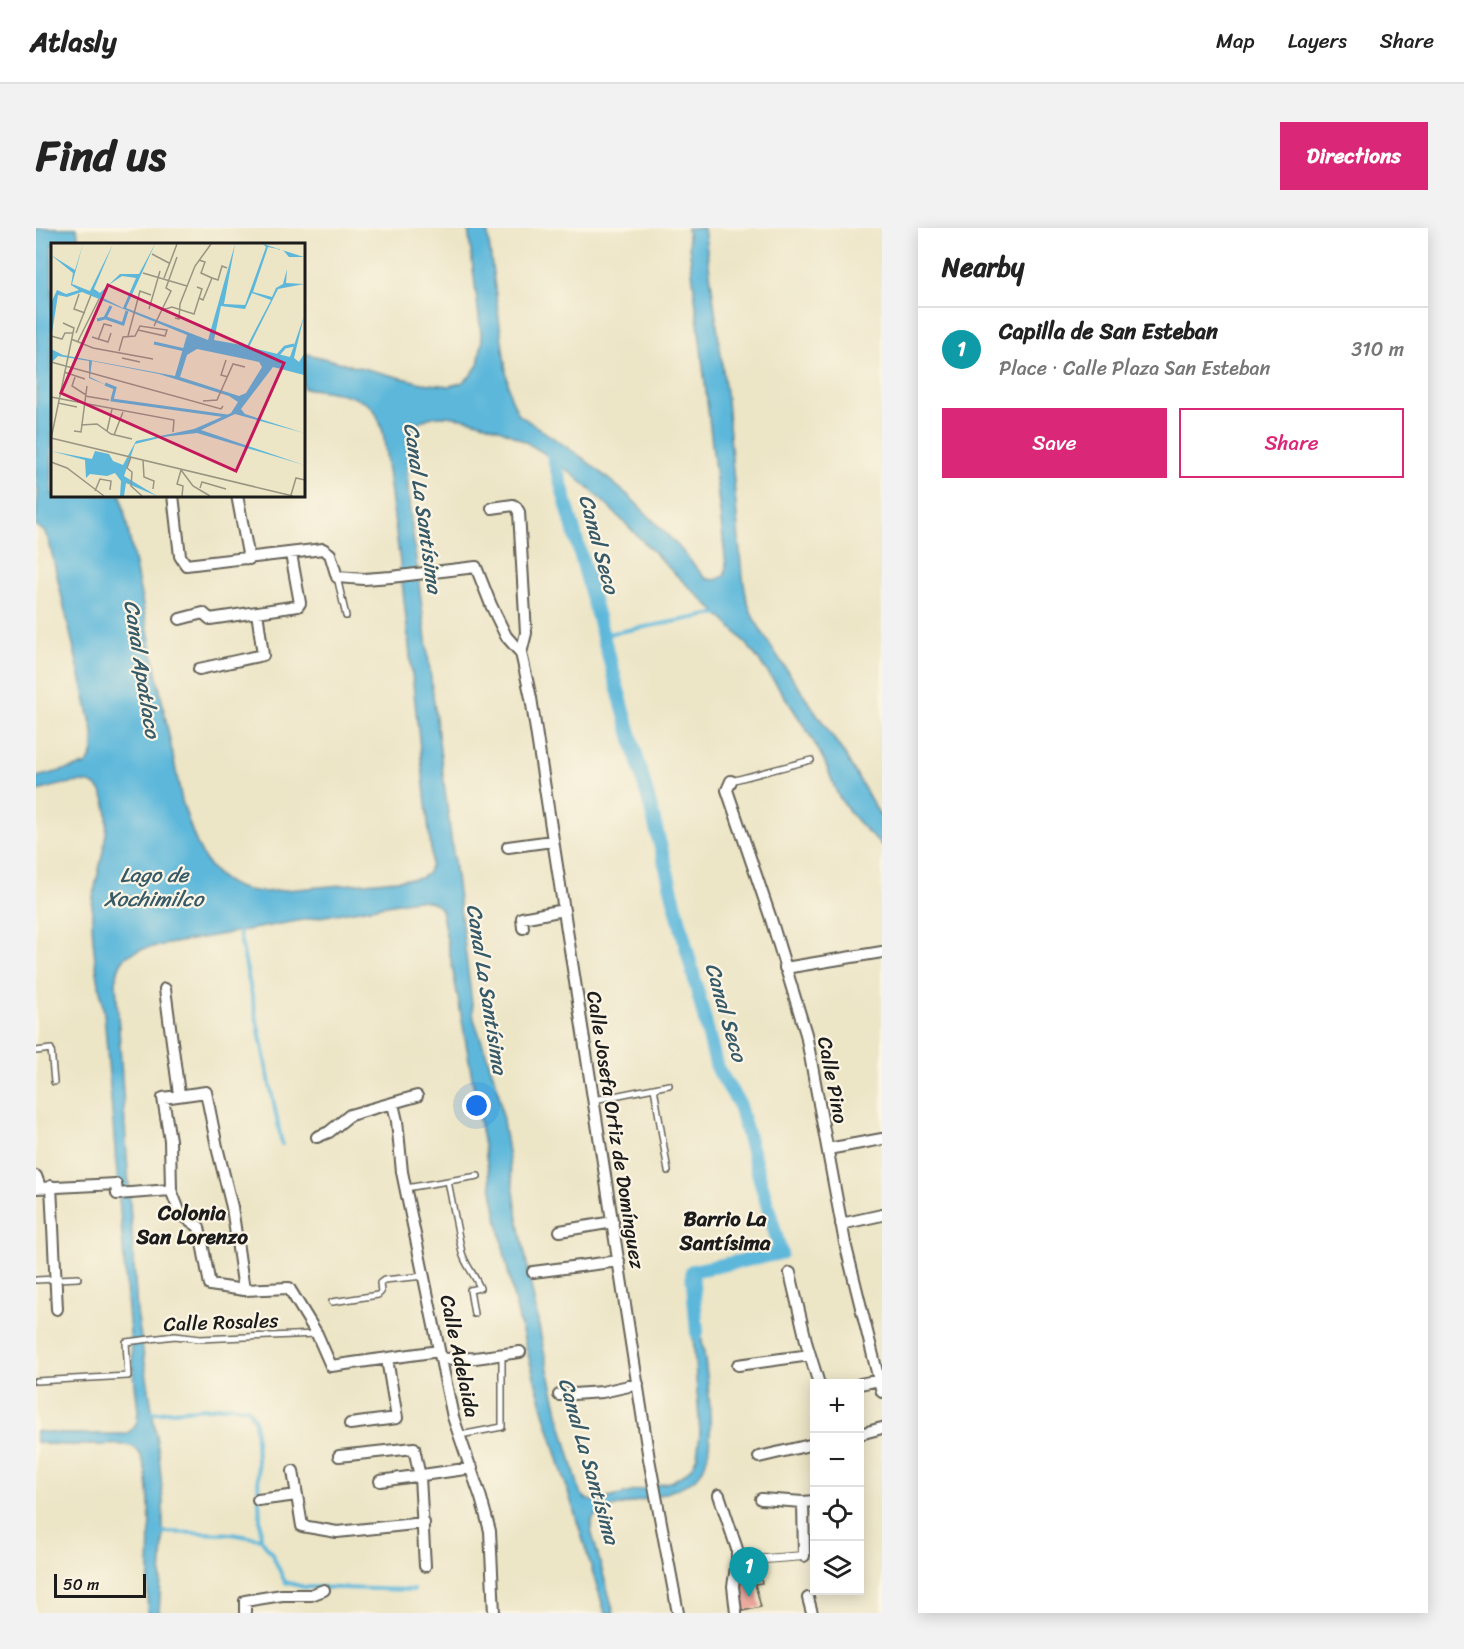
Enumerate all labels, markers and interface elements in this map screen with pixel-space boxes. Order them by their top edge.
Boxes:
text: Atlasly [30,17,117,66]
text: Map [1216,22,1255,60]
text: Layers [1288,22,1347,60]
text: Share [1380,22,1434,60]
text: Find us [36,119,166,193]
button: Directions [1280,122,1428,190]
inset map [51,243,304,496]
text: Nearby [942,244,1024,290]
text: Capilla de San Esteban [999,312,1218,351]
text: 1 [957,332,966,367]
text: 310 m [1351,332,1404,367]
text: Place · Calle Plaza San Esteban [999,351,1270,386]
button: Save [942,408,1167,478]
button: Share [1179,408,1404,478]
water label: Canal La Santísima [392,420,454,598]
water label: Canal Seco [568,490,631,600]
water label: Canal Apatlaco [112,597,172,742]
water label: Lago de Xochimilco [104,856,206,918]
water label: Canal La Santísima [455,901,520,1079]
water label: Canal Seco [694,958,759,1068]
street label: Calle Josefa Ortiz de Domínguez [576,989,655,1272]
street label: Calle Pino [807,1034,858,1126]
your location [462,1091,491,1120]
district label: Colonia San Lorenzo [135,1194,248,1256]
district label: Barrio La Santísima [678,1200,771,1262]
street label: Calle Adelaida [429,1292,490,1421]
street label: Calle Rosales [163,1303,280,1342]
water label: Canal La Santísima [547,1373,632,1551]
map controls [810,1379,864,1595]
button: + [810,1379,864,1433]
button: − [810,1433,864,1487]
button: locate [810,1487,864,1541]
button: layers [810,1541,864,1595]
pin: 1 [730,1548,768,1597]
text: 50 m [63,1570,99,1599]
scale bar [54,1571,146,1598]

